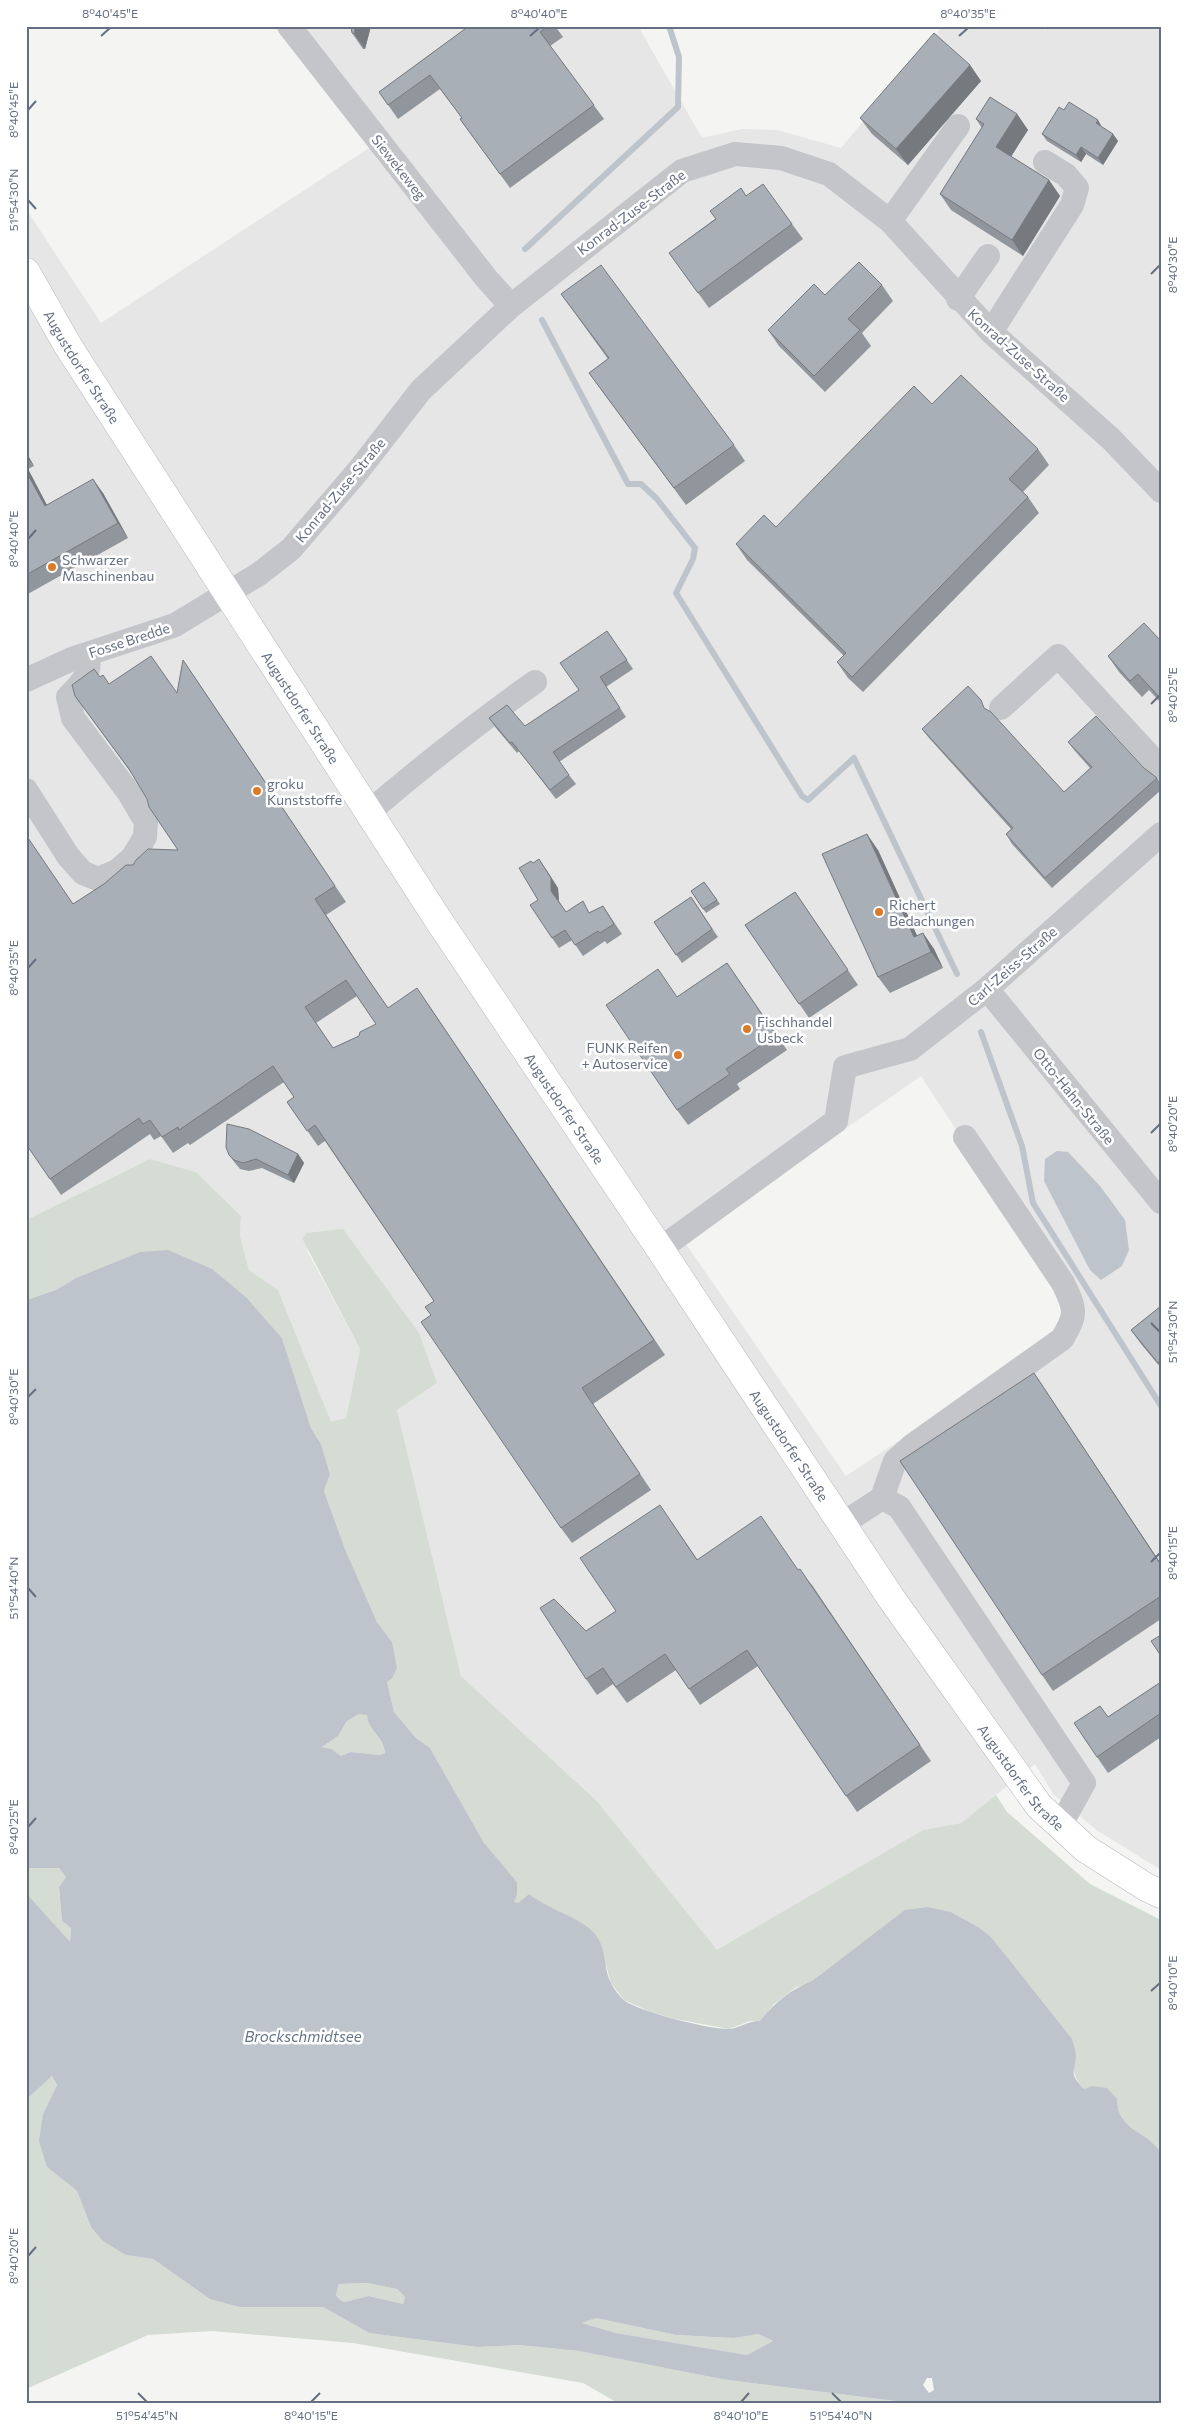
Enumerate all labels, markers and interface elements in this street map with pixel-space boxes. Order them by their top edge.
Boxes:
text: 8°40'45"E [82,6,138,20]
text: 8°40'40"E [511,6,567,20]
text: 8°40'35"E [940,6,996,20]
text: 8°40'45"E [6,82,20,138]
street label: Siewekeweg [368,131,430,203]
street label: Konrad-Zuse-Straße [574,166,688,258]
text: 51°54'30"N [6,169,20,231]
text: 8°40'30"E [1165,237,1179,293]
street label: Konrad-Zuse-Straße [965,305,1073,405]
street label: Augustdorfer Straße [41,307,124,426]
street label: Konrad-Zuse-Straße [291,434,389,546]
text: 8°40'40"E [6,511,20,567]
place label: Schwarzer Maschinenbau [62,551,154,584]
marker: Schwarzer Maschinenbau [46,561,58,573]
street label: Fosse Bredde [86,619,172,661]
street label: Augustdorfer Straße [259,648,344,767]
text: 8°40'25"E [1165,667,1179,723]
place label: groku Kunststoffe [267,775,342,808]
marker: groku Kunststoffe [251,785,263,797]
place label: Richert Bedachungen [889,896,974,929]
marker: Richert Bedachungen [873,906,885,918]
street label: Carl-Zeiss-Straße [964,923,1060,1009]
text: 8°40'35"E [6,940,20,996]
place label: Fischhandel Usbeck [757,1013,832,1046]
marker: Fischhandel Usbeck [741,1023,753,1035]
place label: FUNK Reifen + Autoservice [581,1039,668,1072]
street label: Otto-Hahn-Straße [1030,1044,1118,1148]
street label: Augustdorfer Straße [522,1049,608,1167]
marker: FUNK Reifen + Autoservice [672,1049,684,1061]
text: 8°40'20"E [1165,1096,1179,1152]
text: 51°54'30"N [1165,1301,1179,1363]
text: 8°40'30"E [6,1369,20,1425]
street label: Augustdorfer Straße [747,1386,833,1504]
text: 8°40'15"E [1165,1526,1179,1580]
text: 51°54'40"N [6,1557,20,1619]
street label: Augustdorfer Straße [975,1721,1068,1833]
text: 8°40'25"E [6,1799,20,1855]
text: 8°40'10"E [1165,1956,1179,2010]
water label: Brockschmidtsee [244,2027,362,2045]
text: 8°40'20"E [6,2228,20,2284]
text: 51°54'45"N [116,2408,178,2422]
text: 8°40'15"E [284,2408,338,2422]
text: 8°40'10"E [714,2408,768,2422]
text: 51°54'40"N [810,2408,872,2422]

